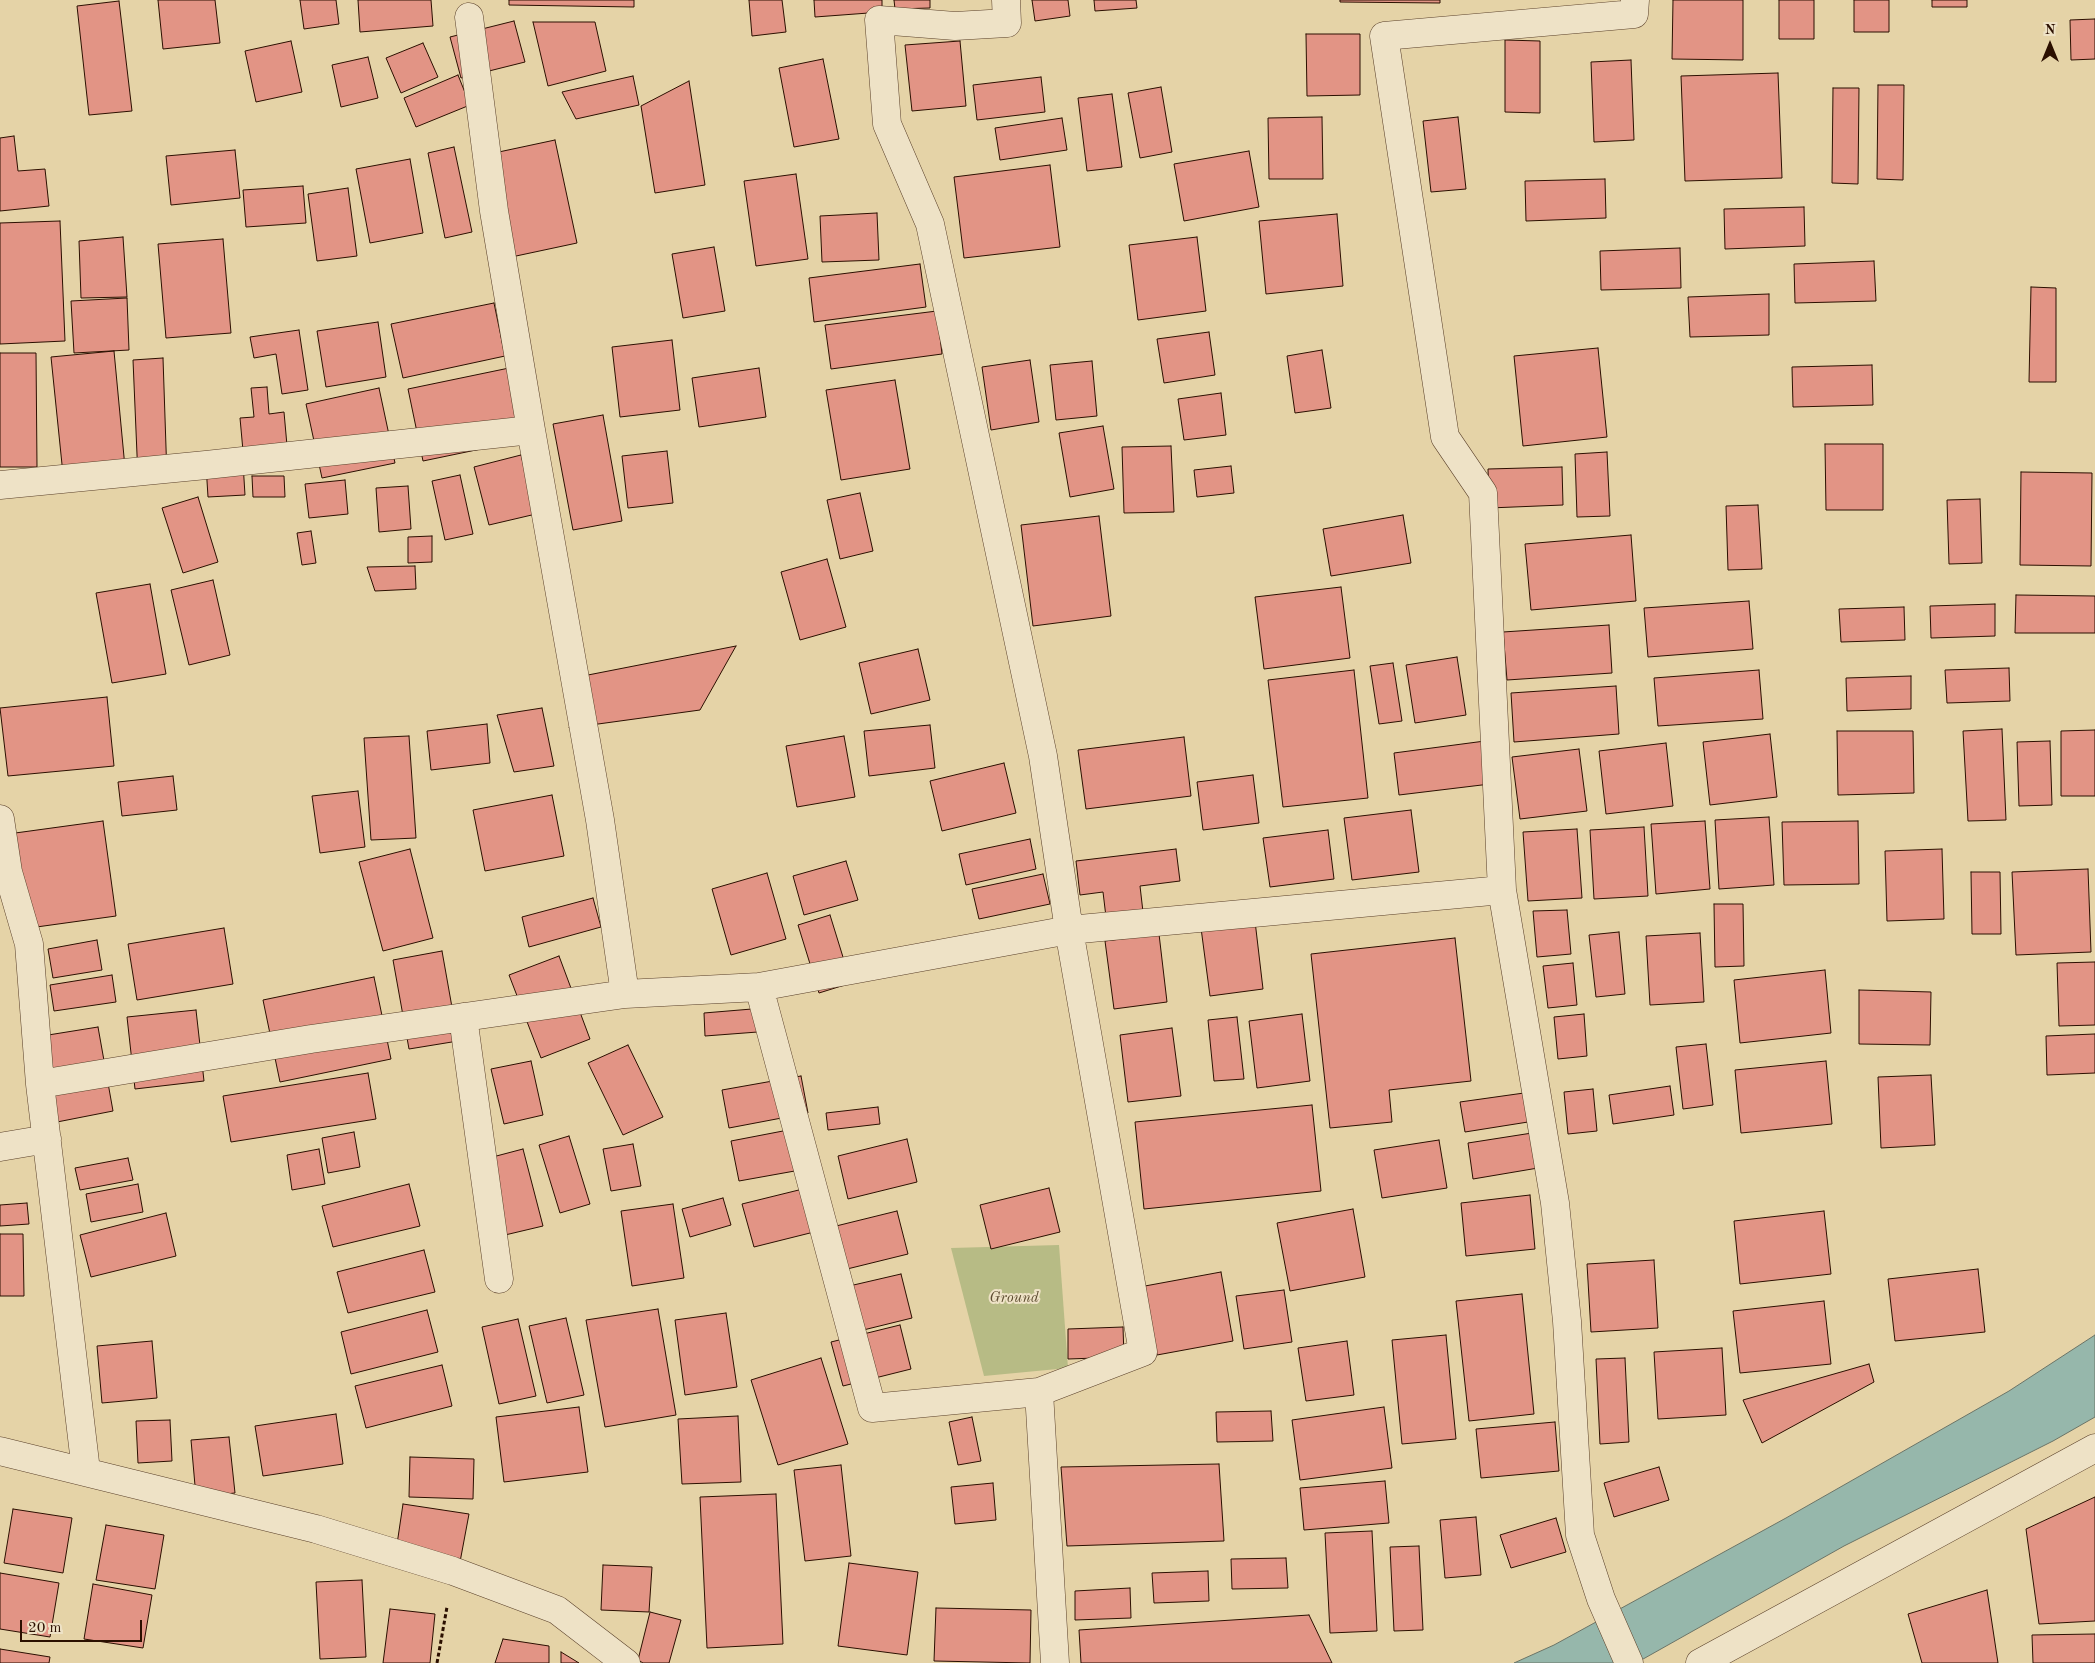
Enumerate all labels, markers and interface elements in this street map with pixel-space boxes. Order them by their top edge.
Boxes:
north arrow [2025,20,2075,70]
text: N [2045,23,2055,37]
park label: Ground [989,1289,1039,1307]
scale bar [22,1610,145,1642]
text: 20 m [28,1621,62,1636]

